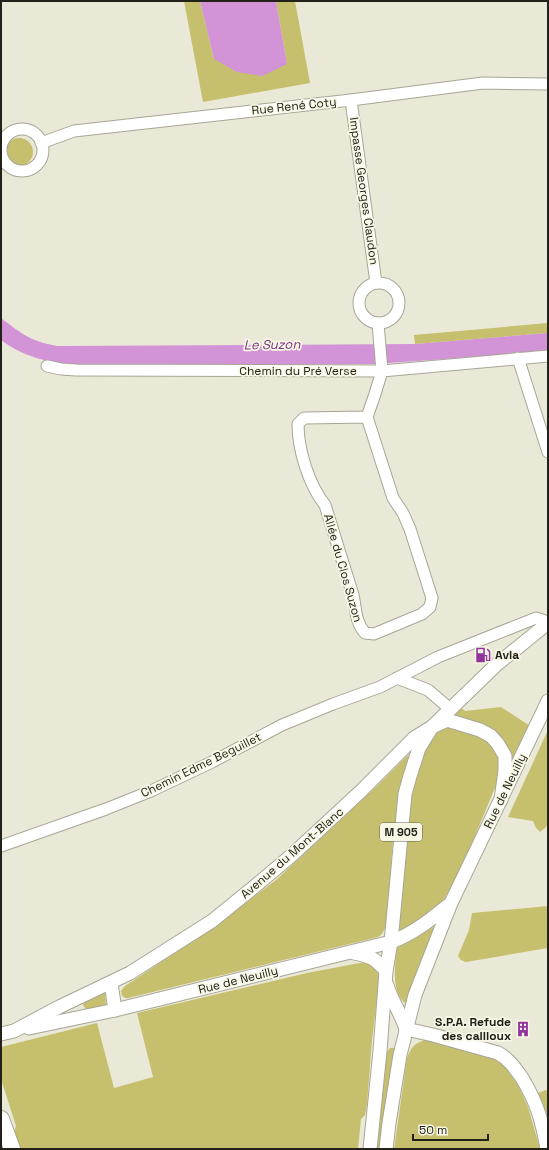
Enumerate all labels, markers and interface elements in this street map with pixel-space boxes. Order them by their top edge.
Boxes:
street label: Rue René Coty [251,94,337,118]
street label: Impasse Georges Claudon [346,116,382,266]
water label: Le Suzon [244,335,301,353]
street label: Chemin du Pré Verse [239,363,357,379]
street label: Allée du Clos Suzon [320,512,366,624]
fuel station icon: Avia [474,646,492,664]
place label: Avia [495,647,519,663]
street label: Chemin Edme Beguillet [138,729,264,801]
street label: Rue de Neuilly [480,751,530,831]
street label: Avenue du Mont-Blanc [237,804,347,902]
road number: M 905 [380,823,422,841]
street label: Rue de Neuilly [196,962,280,998]
place label: S.P.A. Refude des cailloux [435,1014,511,1044]
building icon: S.P.A. Refude des cailloux [514,1020,532,1038]
scale bar [413,1116,488,1142]
text: 50 m [419,1122,447,1138]

